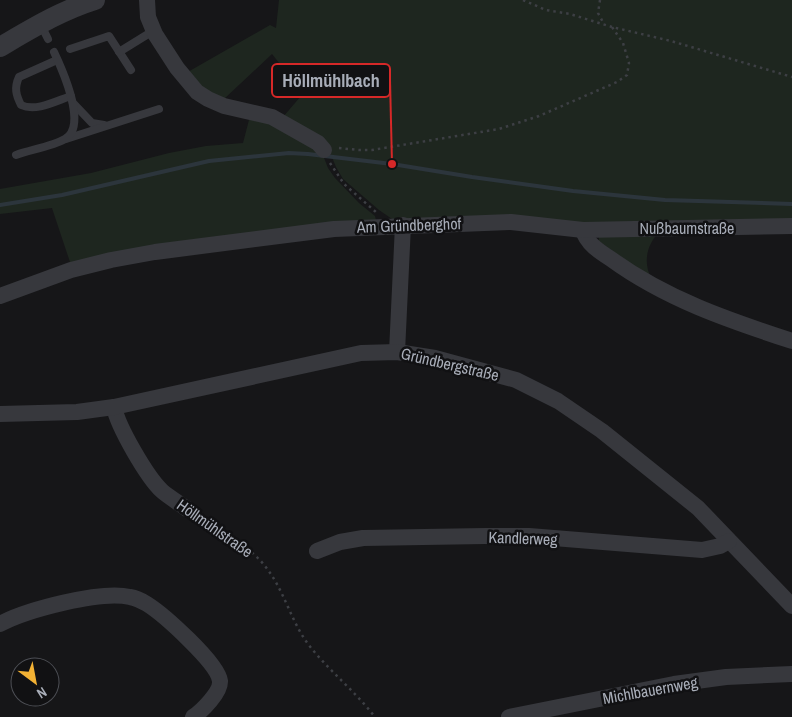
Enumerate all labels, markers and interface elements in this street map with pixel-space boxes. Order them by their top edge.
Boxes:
callout: Höllmühlbach [272,64,390,97]
text: Höllmühlbach [282,68,380,93]
street label: Am Gründberghof [356,212,462,238]
street label: Nußbaumstraße [640,217,734,239]
street label: Gründbergstraße [399,342,501,386]
street label: Höllmühlstraße [173,494,257,562]
street label: Kandlerweg [488,526,559,550]
north arrow [10,657,60,707]
street label: Michlbauernweg [601,671,700,709]
text: N [34,683,50,703]

